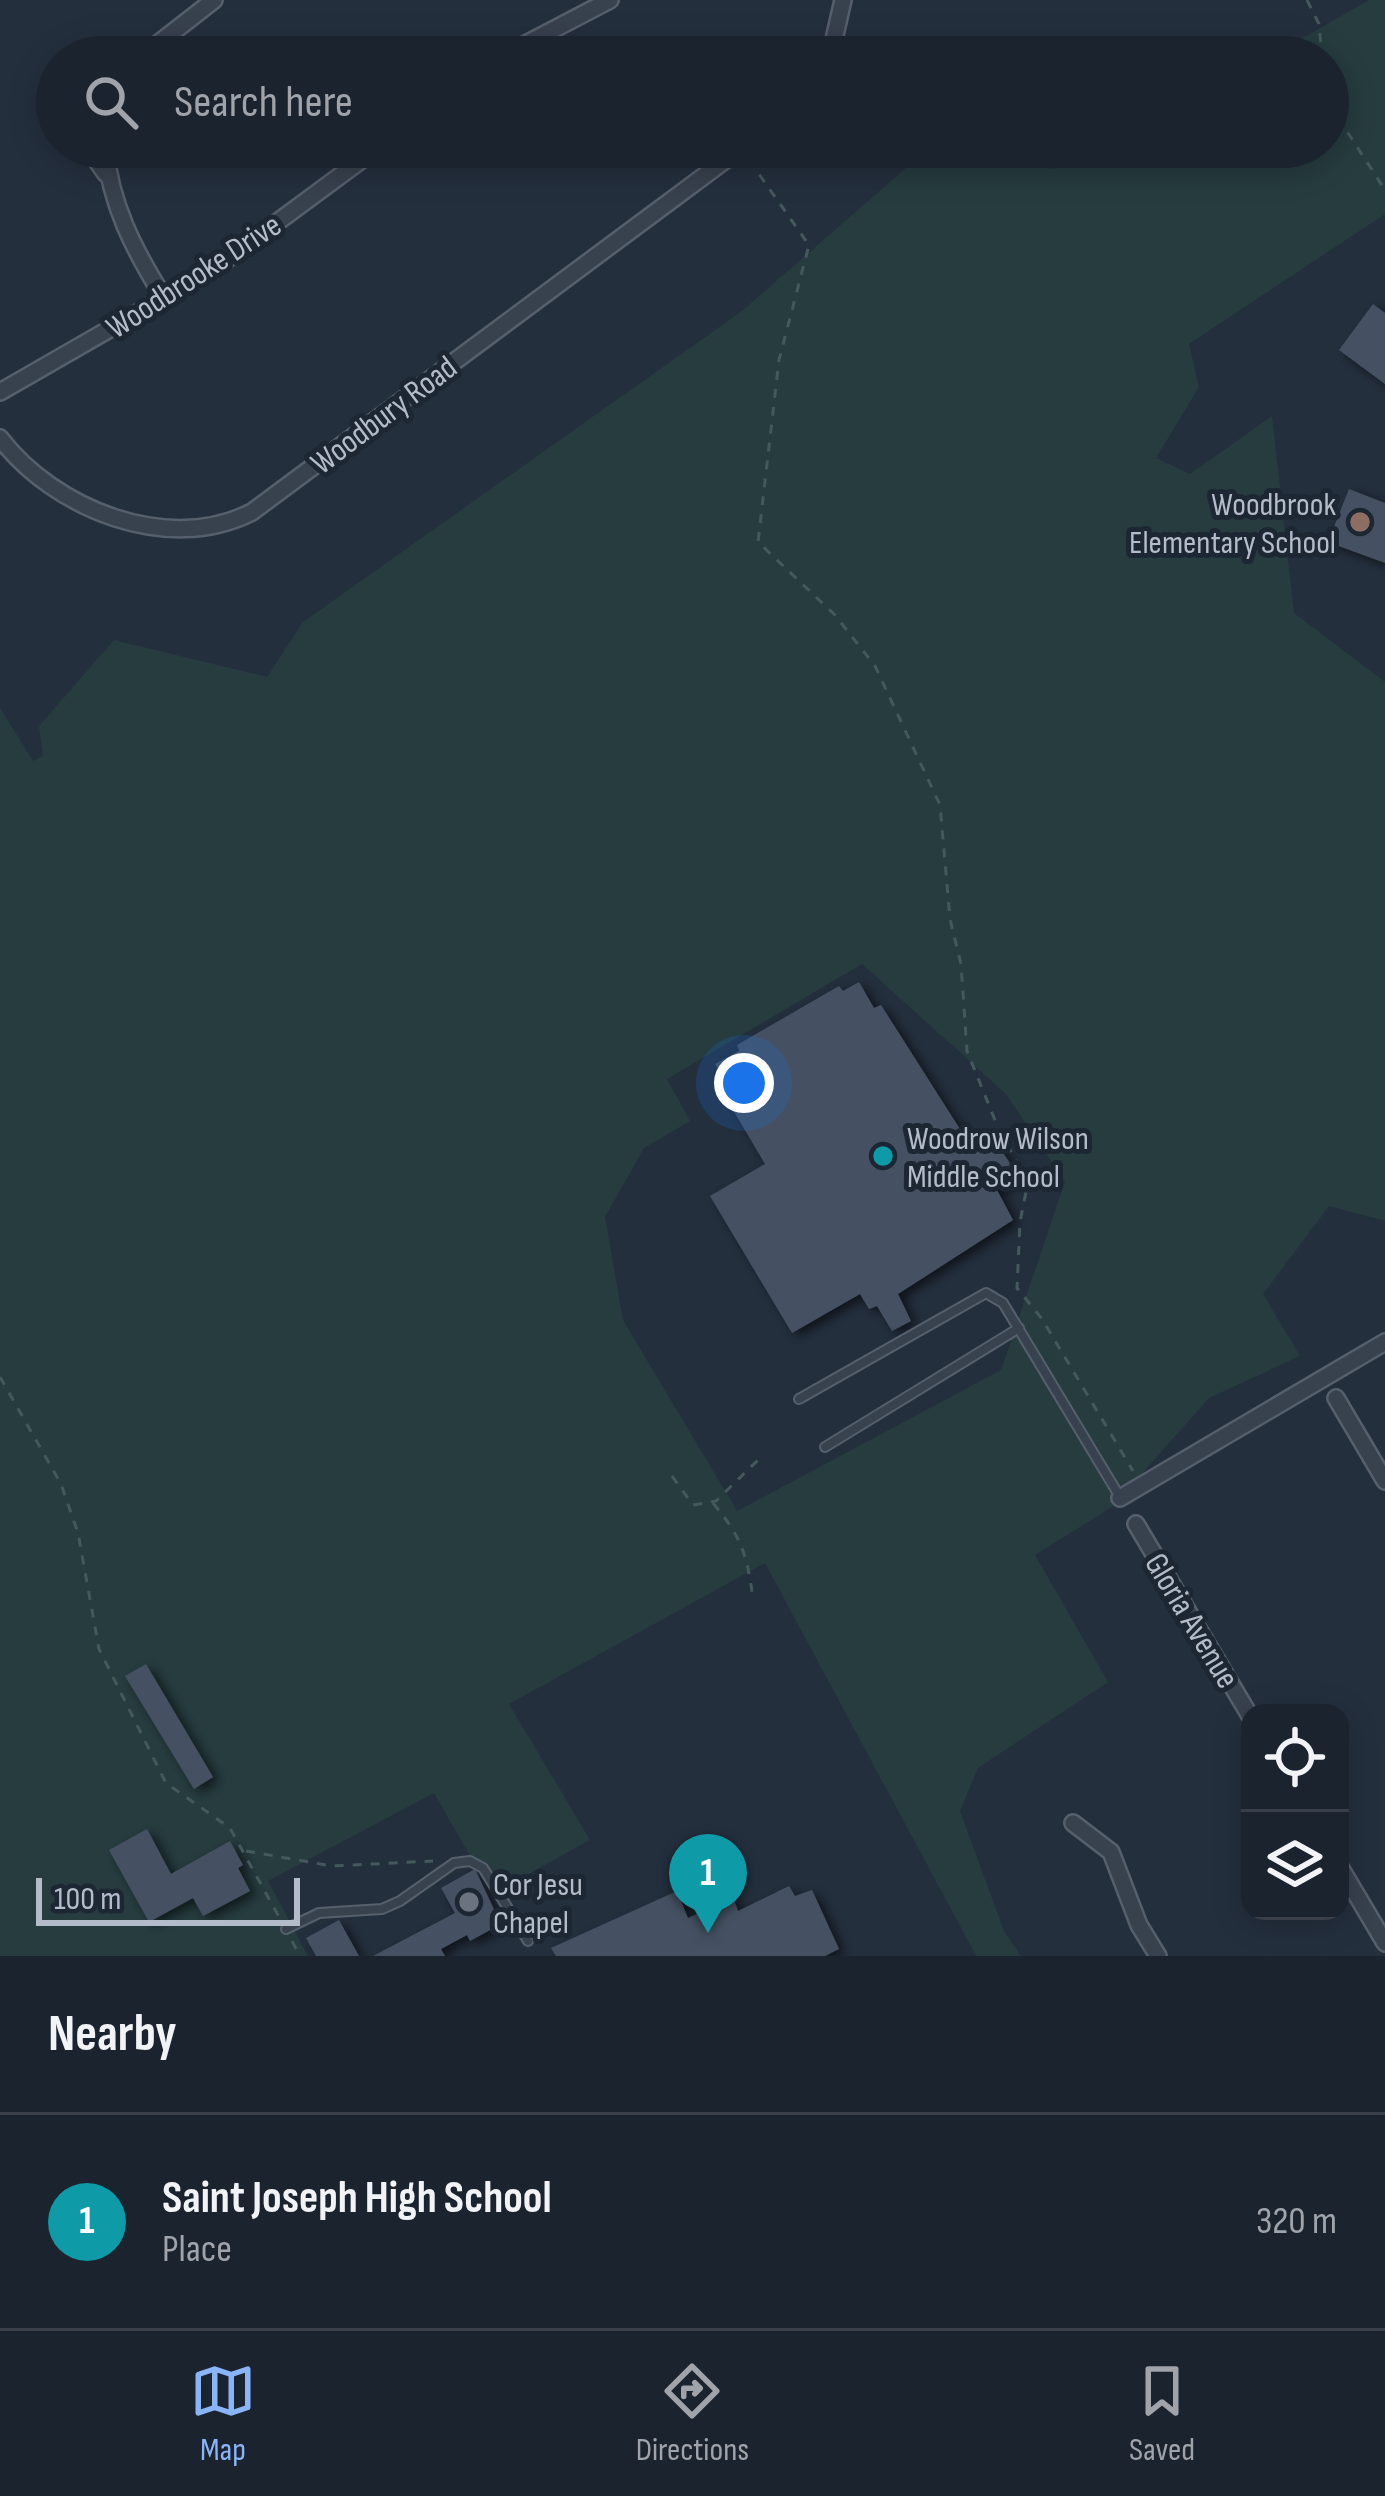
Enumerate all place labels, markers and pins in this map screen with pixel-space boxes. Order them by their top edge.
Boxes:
place label: Woodbrook Elementary School [1129,485,1336,563]
marker: Woodbrook Elementary School [1347,509,1373,535]
place label: Woodrow Wilson Middle School [907,1119,1089,1197]
marker: Woodrow Wilson Middle School [870,1143,896,1169]
pin: 1 [669,1834,747,1933]
place label: Cor Jesu Chapel [493,1865,583,1943]
marker: Cor Jesu Chapel [456,1889,482,1915]

